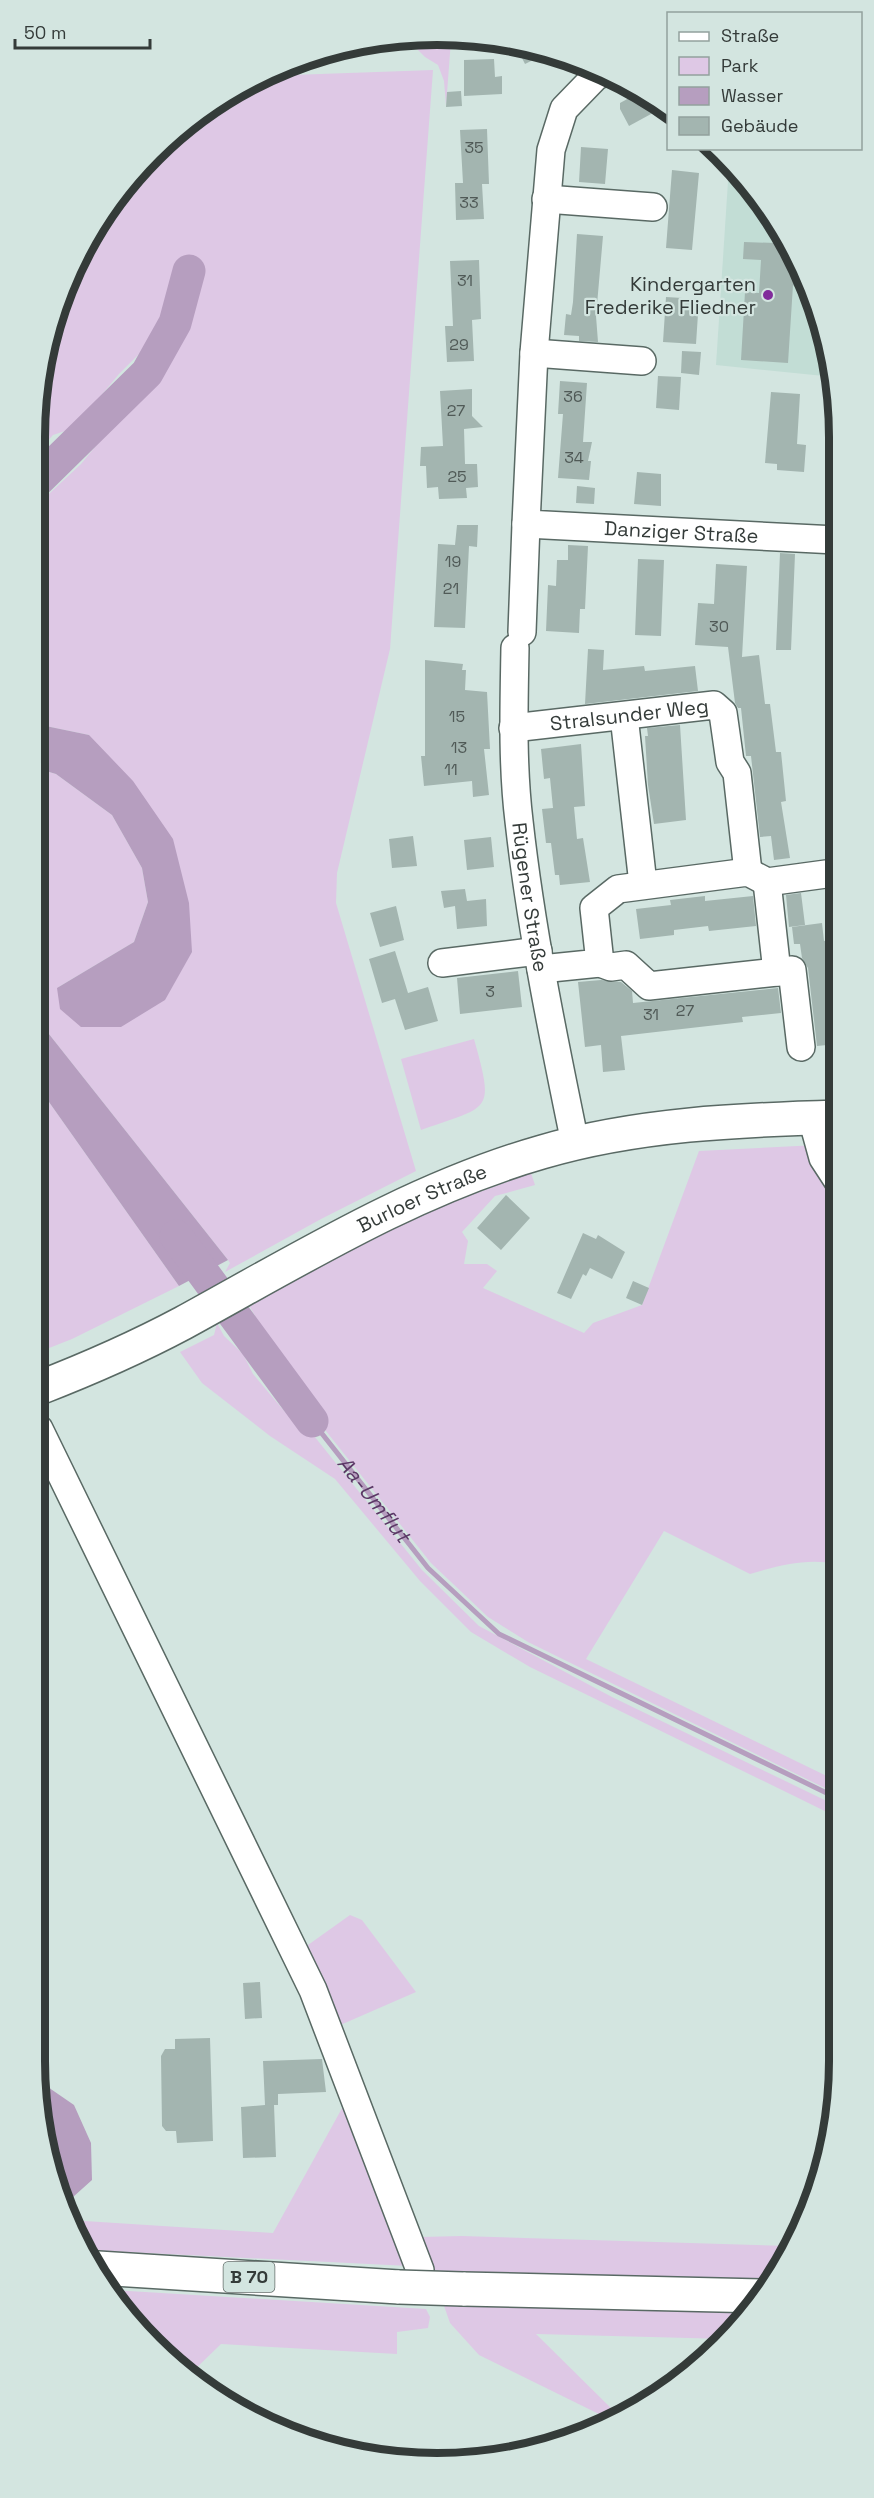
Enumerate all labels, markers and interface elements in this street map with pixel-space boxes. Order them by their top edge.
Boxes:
scale bar [15,12,150,50]
legend [667,12,862,150]
text: 50 m [24,21,66,44]
text: Straße [721,24,779,47]
text: Park [721,54,759,77]
text: Wasser [721,84,783,107]
text: Gebäude [721,114,799,137]
house number: 35 [464,137,484,158]
house number: 33 [459,192,479,213]
house number: 31 [457,270,473,291]
place label: Kindergarten Frederike Fliedner [585,271,756,320]
marker: Kindergarten Frederike Fliedner [761,288,775,302]
house number: 29 [449,334,469,355]
house number: 36 [563,386,583,407]
house number: 27 [447,400,465,421]
house number: 34 [564,447,584,468]
house number: 25 [447,466,467,487]
street label: Danziger Straße [604,515,759,549]
house number: 19 [445,551,461,572]
house number: 21 [443,578,459,599]
house number: 30 [709,616,729,637]
street label: Stralsunder Weg [549,693,710,737]
house number: 15 [449,706,465,727]
house number: 13 [451,737,467,758]
house number: 11 [444,759,458,780]
street label: Rügener Straße [506,821,554,974]
house number: 3 [485,981,495,1002]
house number: 27 [676,1000,694,1021]
house number: 31 [643,1004,659,1025]
street label: Burloer Straße [353,1158,491,1239]
water label: Aa-Umflut [332,1450,418,1550]
road number: B 70 [224,2262,274,2292]

